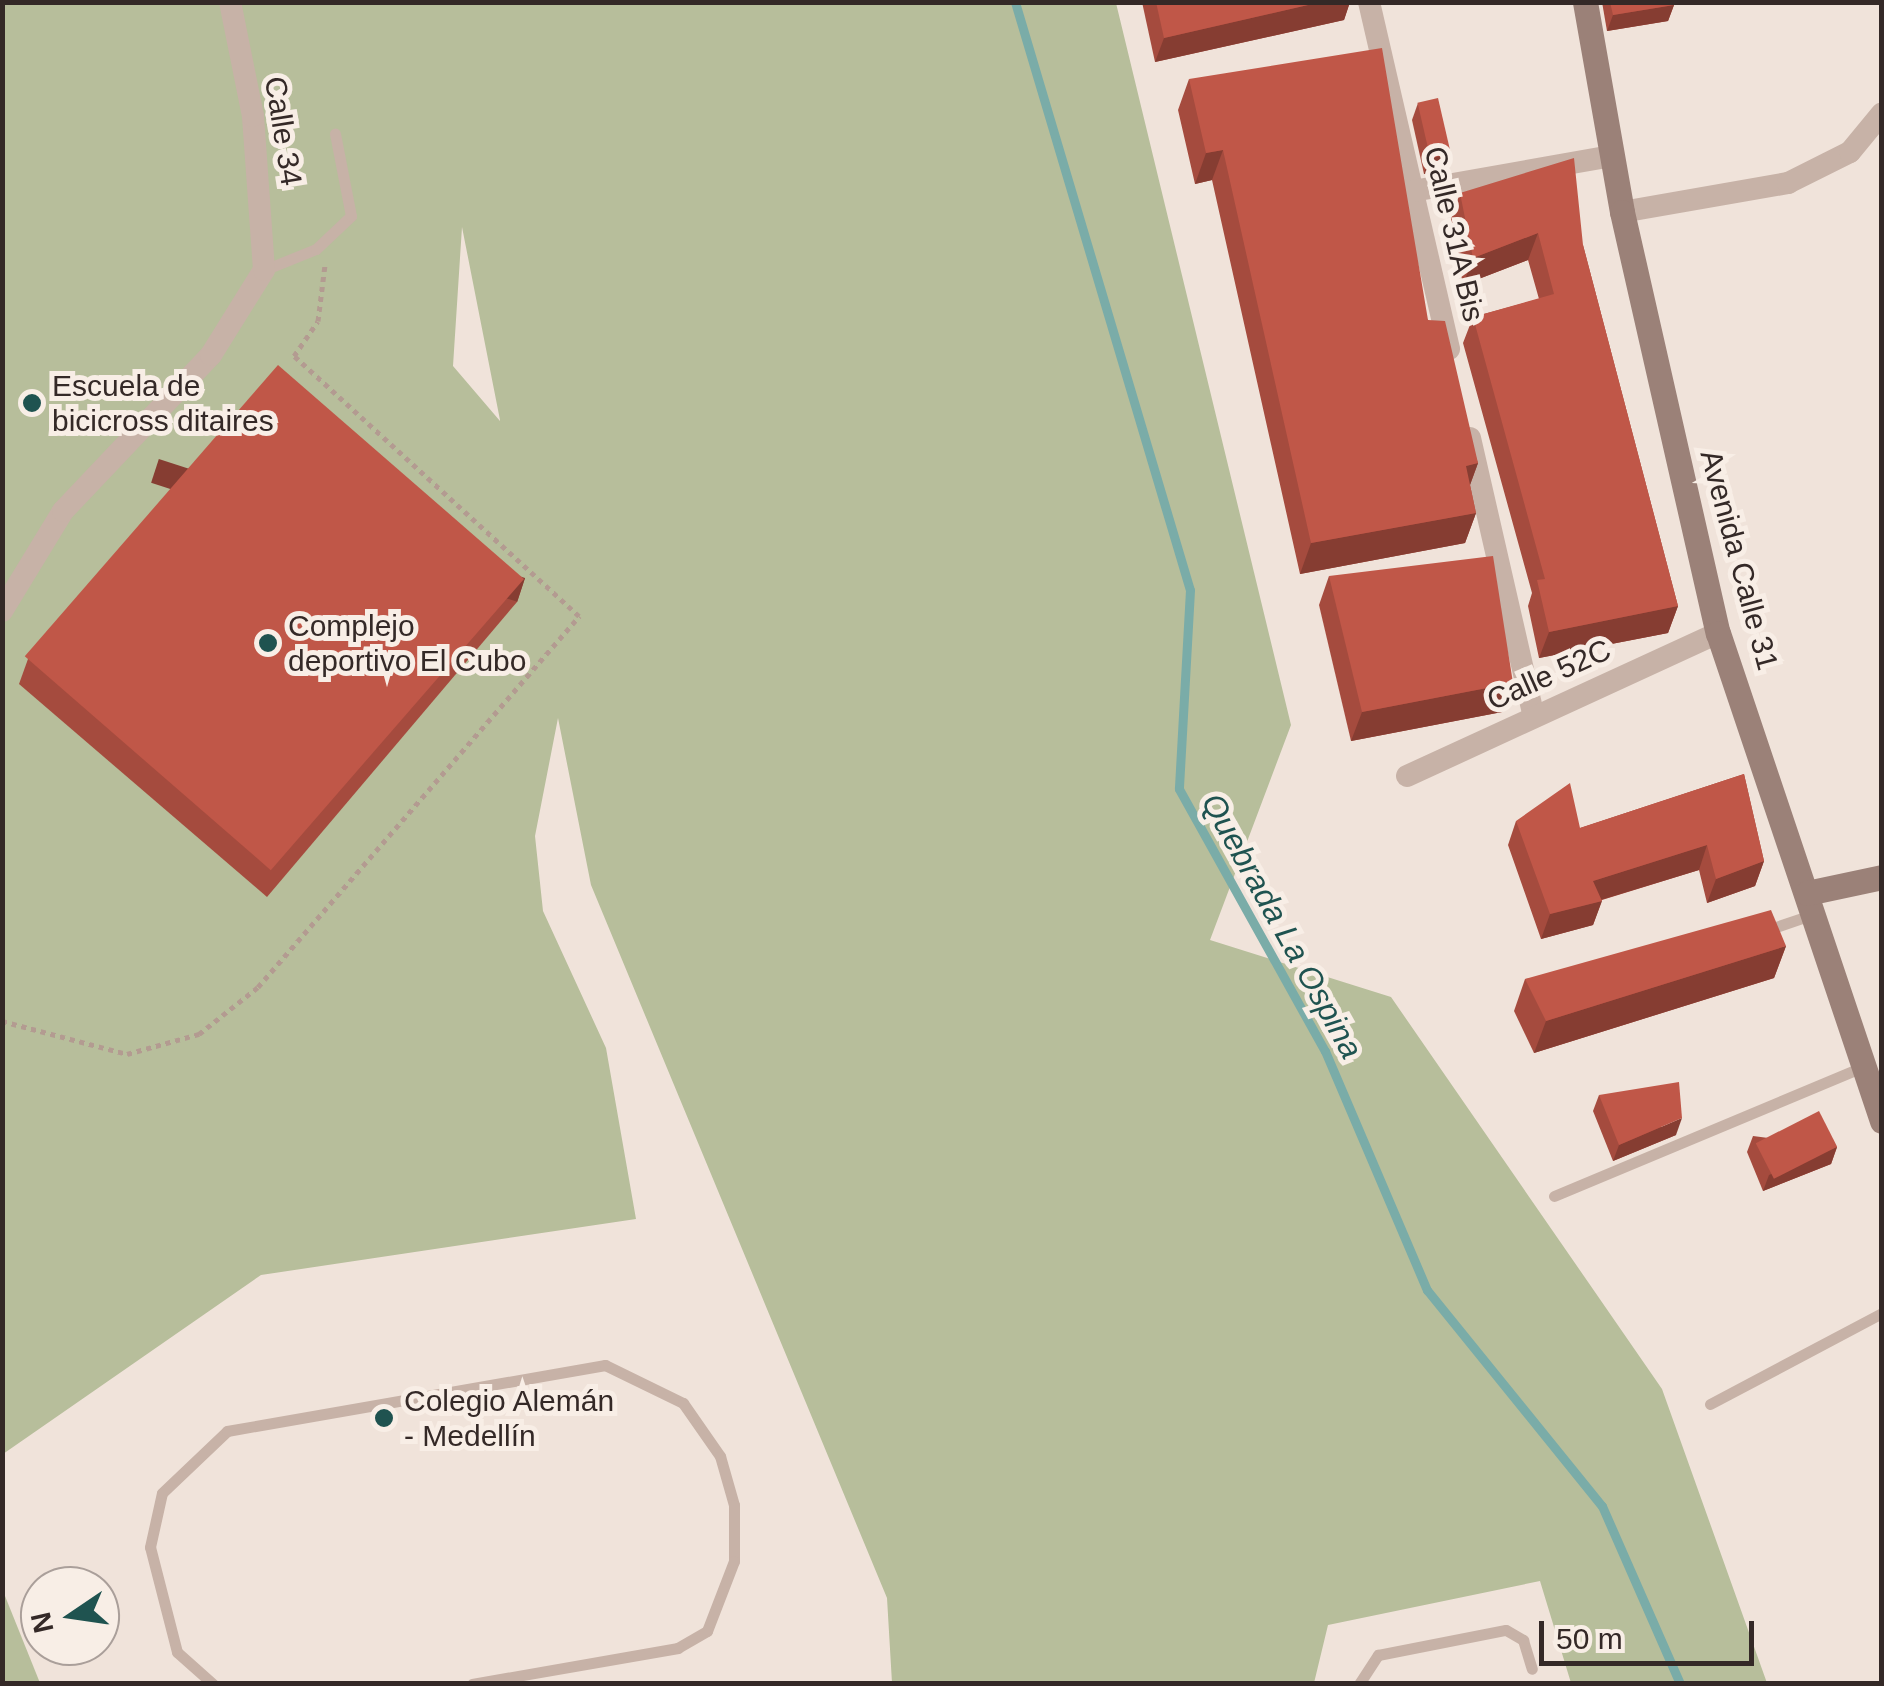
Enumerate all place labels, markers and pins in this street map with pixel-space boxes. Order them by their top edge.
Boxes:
place label: Escuela de bicicross ditaires [52,368,274,438]
marker: Escuela de bicicross ditaires [21,392,43,414]
place label: Complejo deportivo El Cubo [288,608,526,678]
marker: Complejo deportivo El Cubo [257,632,279,654]
place label: Colegio Alemán - Medellín [404,1383,616,1454]
marker: Colegio Alemán - Medellín [373,1407,395,1429]

